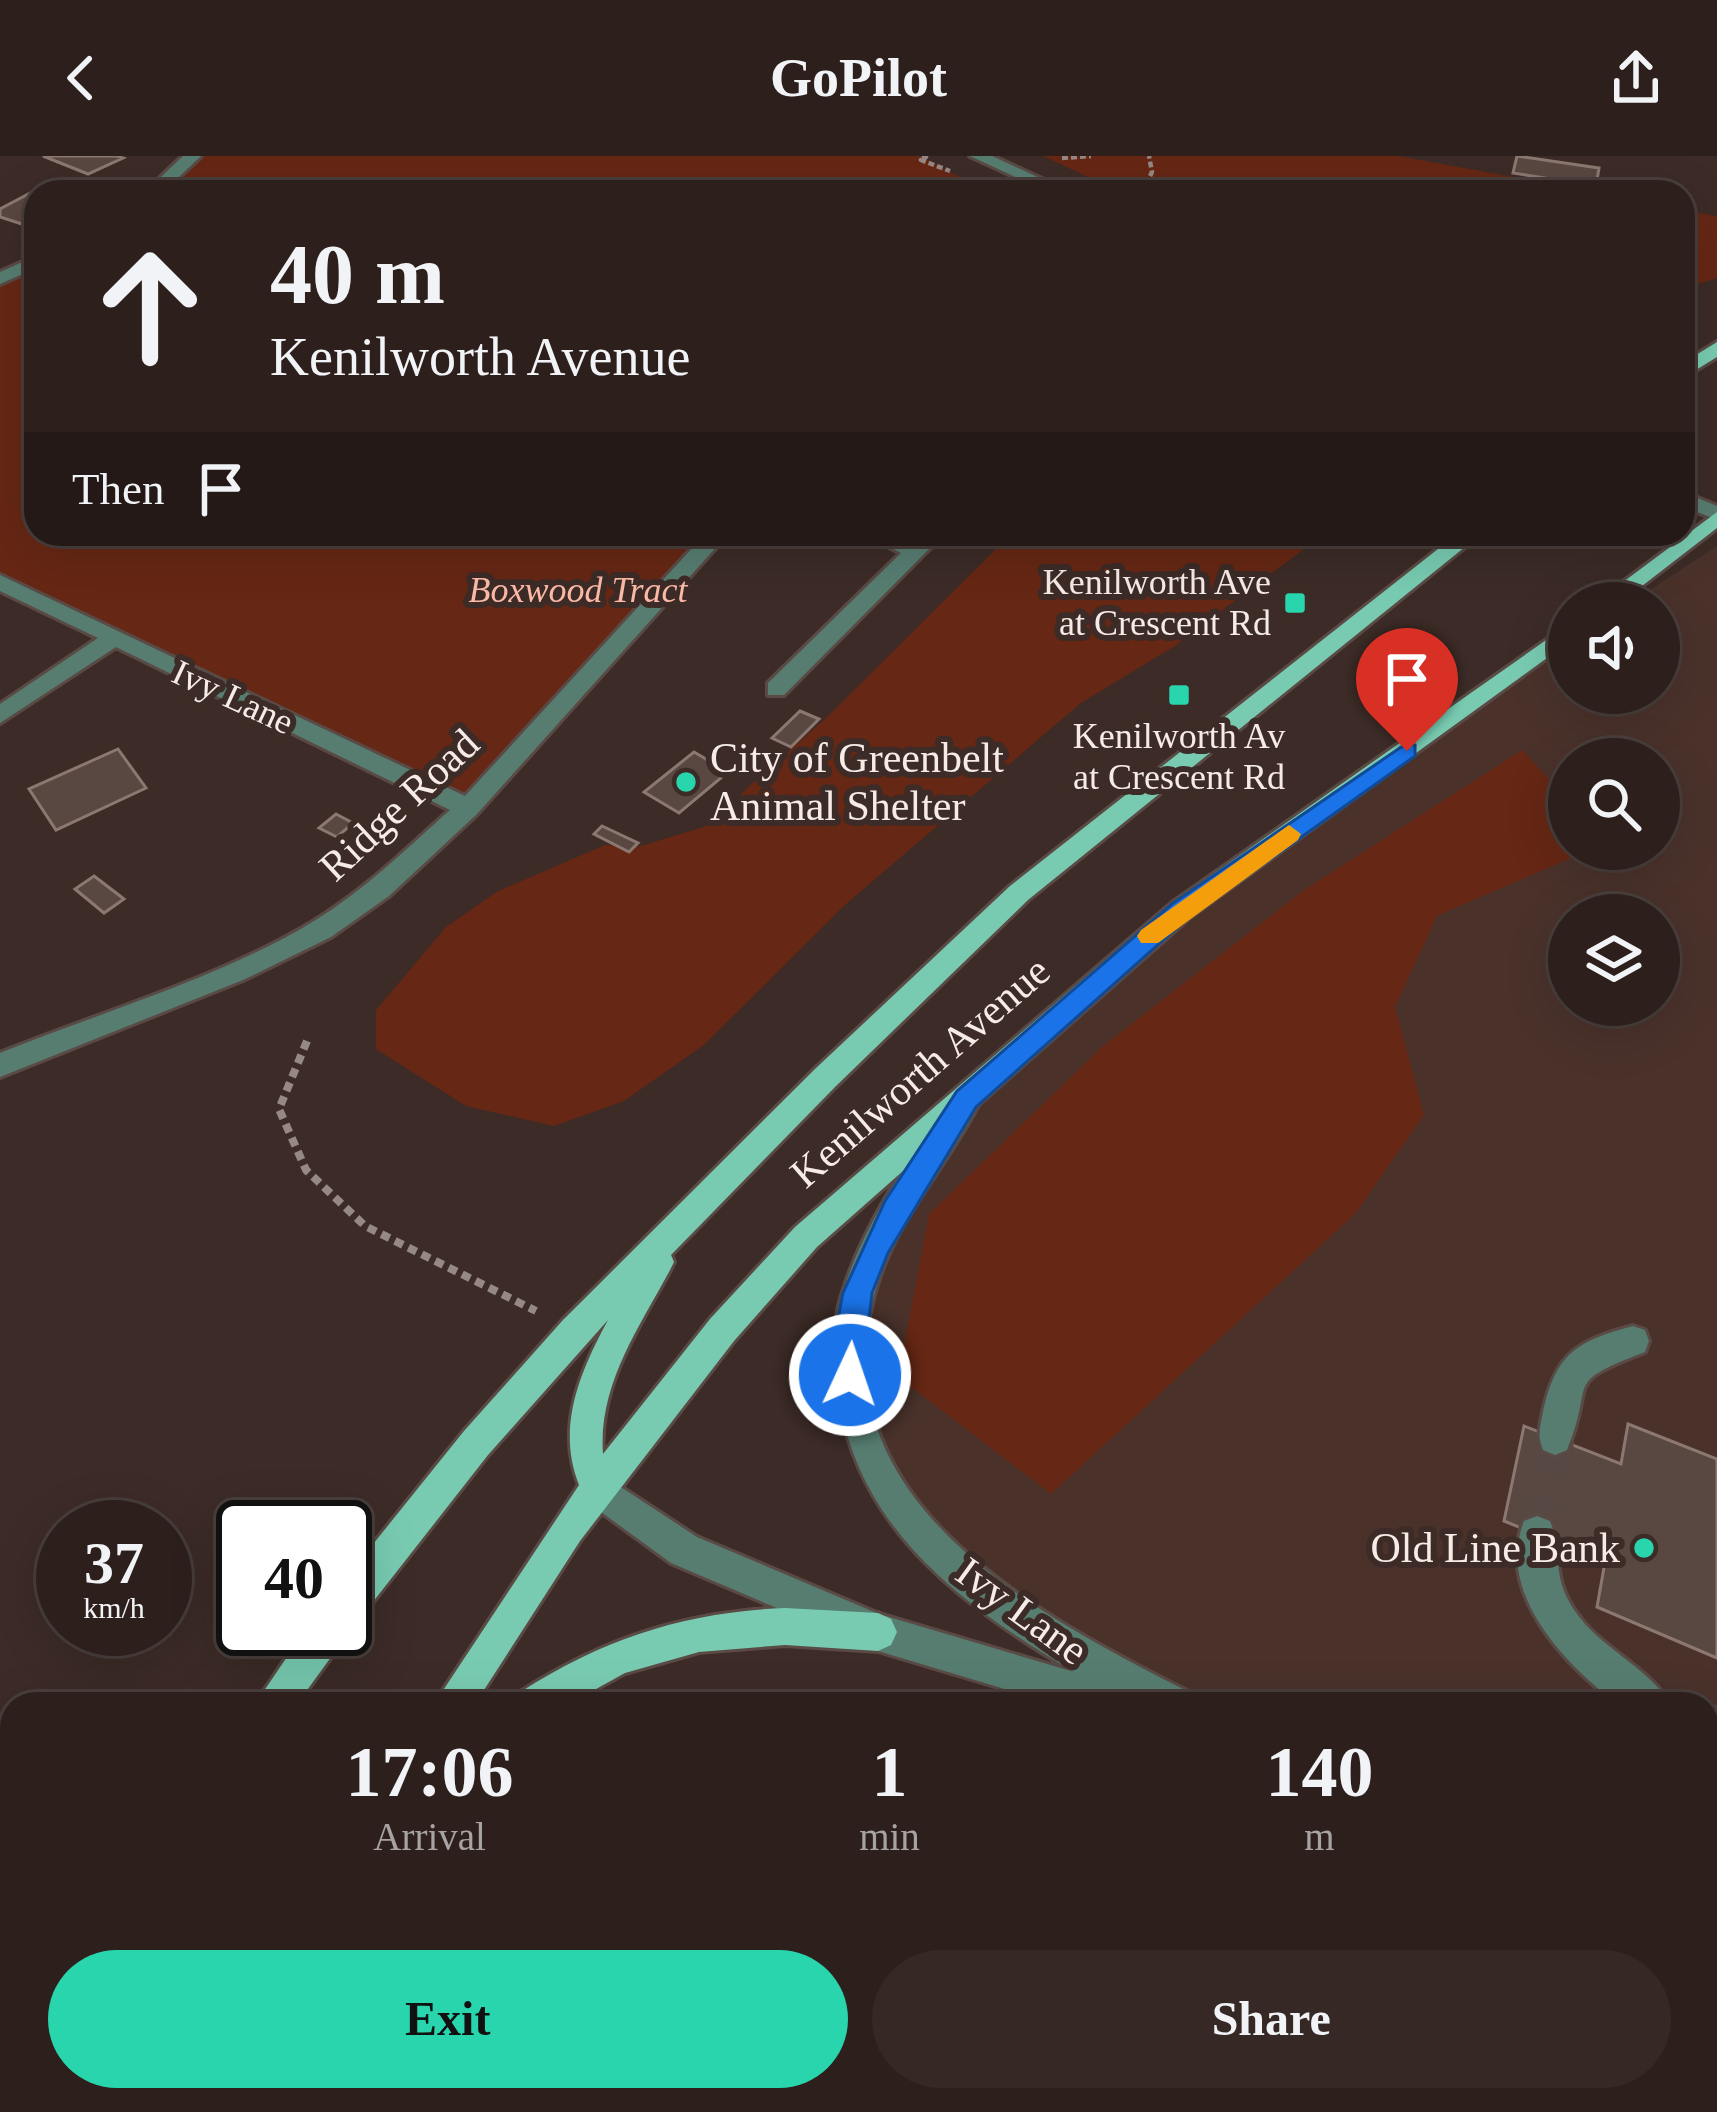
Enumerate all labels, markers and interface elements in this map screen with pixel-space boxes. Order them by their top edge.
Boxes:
icon: back [48,45,114,111]
icon: share [1603,45,1669,111]
text: GoPilot [770,48,947,108]
icon: ahead [72,228,228,384]
text: 40 m [270,228,445,321]
text: Kenilworth Avenue [270,327,690,387]
icon: arrive [188,456,254,522]
text: Then [72,464,164,514]
place label: Kenilworth Ave at Crescent Rd [1043,562,1271,643]
park label: Boxwood Tract [468,570,688,610]
map controls [1548,582,1680,1026]
button: sound [1548,582,1680,714]
marker: Kenilworth Ave at Crescent Rd [1282,590,1308,616]
pin [1356,628,1458,751]
icon: arrive [1374,646,1440,712]
street label: Ivy Lane [166,652,300,742]
marker: Kenilworth Av at Crescent Rd [1166,682,1192,708]
place label: Kenilworth Av at Crescent Rd [1073,716,1285,797]
street label: Ridge Road [310,720,488,890]
place label: City of Greenbelt Animal Shelter [710,735,1004,829]
button: search [1548,738,1680,870]
marker: City of Greenbelt Animal Shelter [673,769,699,795]
button: layers [1548,894,1680,1026]
street label: Kenilworth Avenue [782,947,1058,1197]
position arrow [787,1312,913,1438]
speed limit sign: 40 [216,1500,372,1656]
place label: Old Line Bank [1370,1525,1620,1571]
text: 37 [84,1530,144,1596]
marker: Old Line Bank [1631,1535,1657,1561]
street label: Ivy Lane [948,1548,1096,1674]
text: km/h [83,1591,145,1624]
text: 17:06 [346,1732,514,1812]
text: 1 [871,1732,907,1812]
text: 140 [1265,1732,1373,1812]
text: Arrival [373,1815,486,1858]
text: min [859,1815,920,1858]
text: m [1304,1815,1335,1858]
button: Exit [48,1950,848,2088]
button: Share [872,1950,1671,2088]

